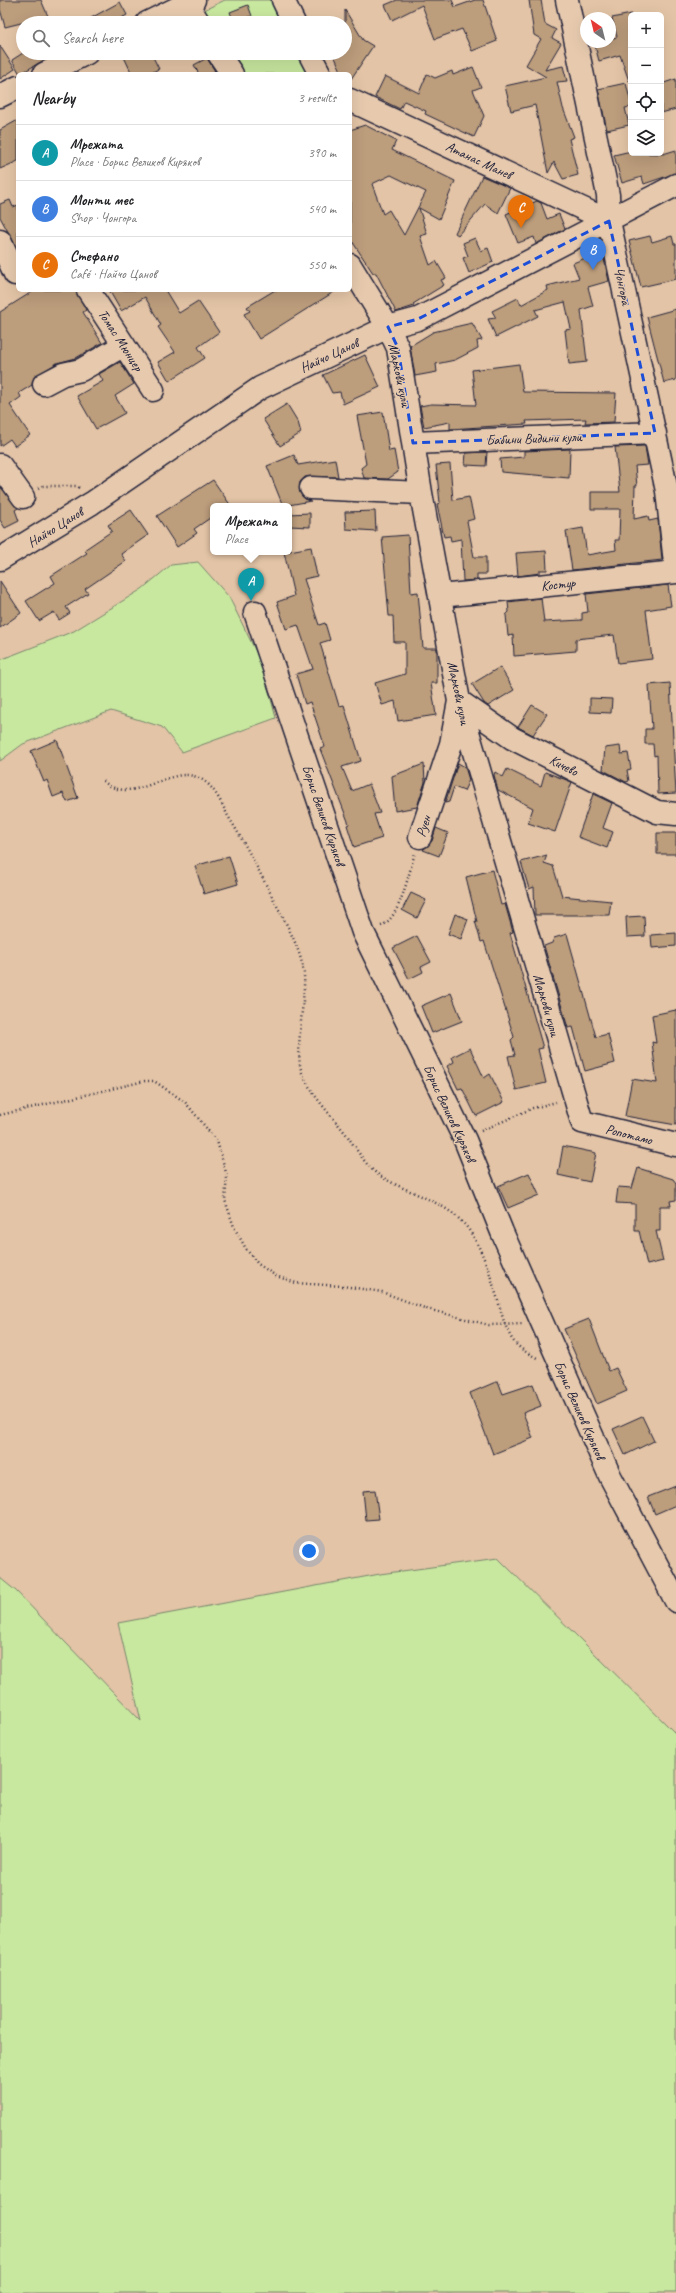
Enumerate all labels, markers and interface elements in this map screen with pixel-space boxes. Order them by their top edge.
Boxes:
north arrow [580,12,616,48]
map controls [628,12,664,156]
button: + [628,12,664,48]
search box [16,16,352,60]
icon: search [30,27,52,49]
text: Search here [62,29,123,48]
button: − [628,48,664,84]
button: locate [628,84,664,120]
text: Nearby [32,88,75,109]
text: 3 results [298,90,336,106]
button: layers [628,120,664,156]
text: Мрежата [70,135,122,154]
street label: Атанас Манев [443,138,517,184]
text: A [42,145,48,161]
text: 390 m [308,145,336,161]
text: Place · Борис Великов Киряков [70,154,200,170]
text: Монти мес [70,191,133,210]
pin: C [508,195,534,228]
text: B [42,201,48,217]
text: 540 m [308,201,336,217]
text: Shop · Чонгора [70,210,136,226]
pin: B [580,237,606,270]
text: Стефано [70,247,118,266]
text: C [42,257,48,273]
text: 550 m [308,257,336,273]
text: Café · Найчо Цанов [70,266,156,282]
street label: Чонгора [610,266,635,308]
street label: Томас Мюнцер [94,306,147,375]
street label: Найчо Цанов [297,333,364,376]
street label: Маркови кули [385,342,415,409]
street label: Бабини Видини кули [486,428,583,449]
street label: Найчо Цанов [24,502,89,551]
popup [210,503,292,555]
text: Мрежата [225,512,277,531]
text: Place [225,531,248,547]
pin: A [238,568,264,601]
street label: Костур [540,574,577,595]
street label: Маркови кули [444,660,474,727]
street label: Кичево [547,751,582,780]
street label: Борис Великов Киряков [298,762,350,871]
street label: Руен [412,812,435,839]
street label: Маркови кули [529,972,564,1039]
street label: Борис Великов Киряков [420,1062,481,1167]
street label: Ропотамо [604,1120,655,1149]
street label: Борис Великов Киряков [550,1358,610,1465]
your location [299,1541,319,1561]

